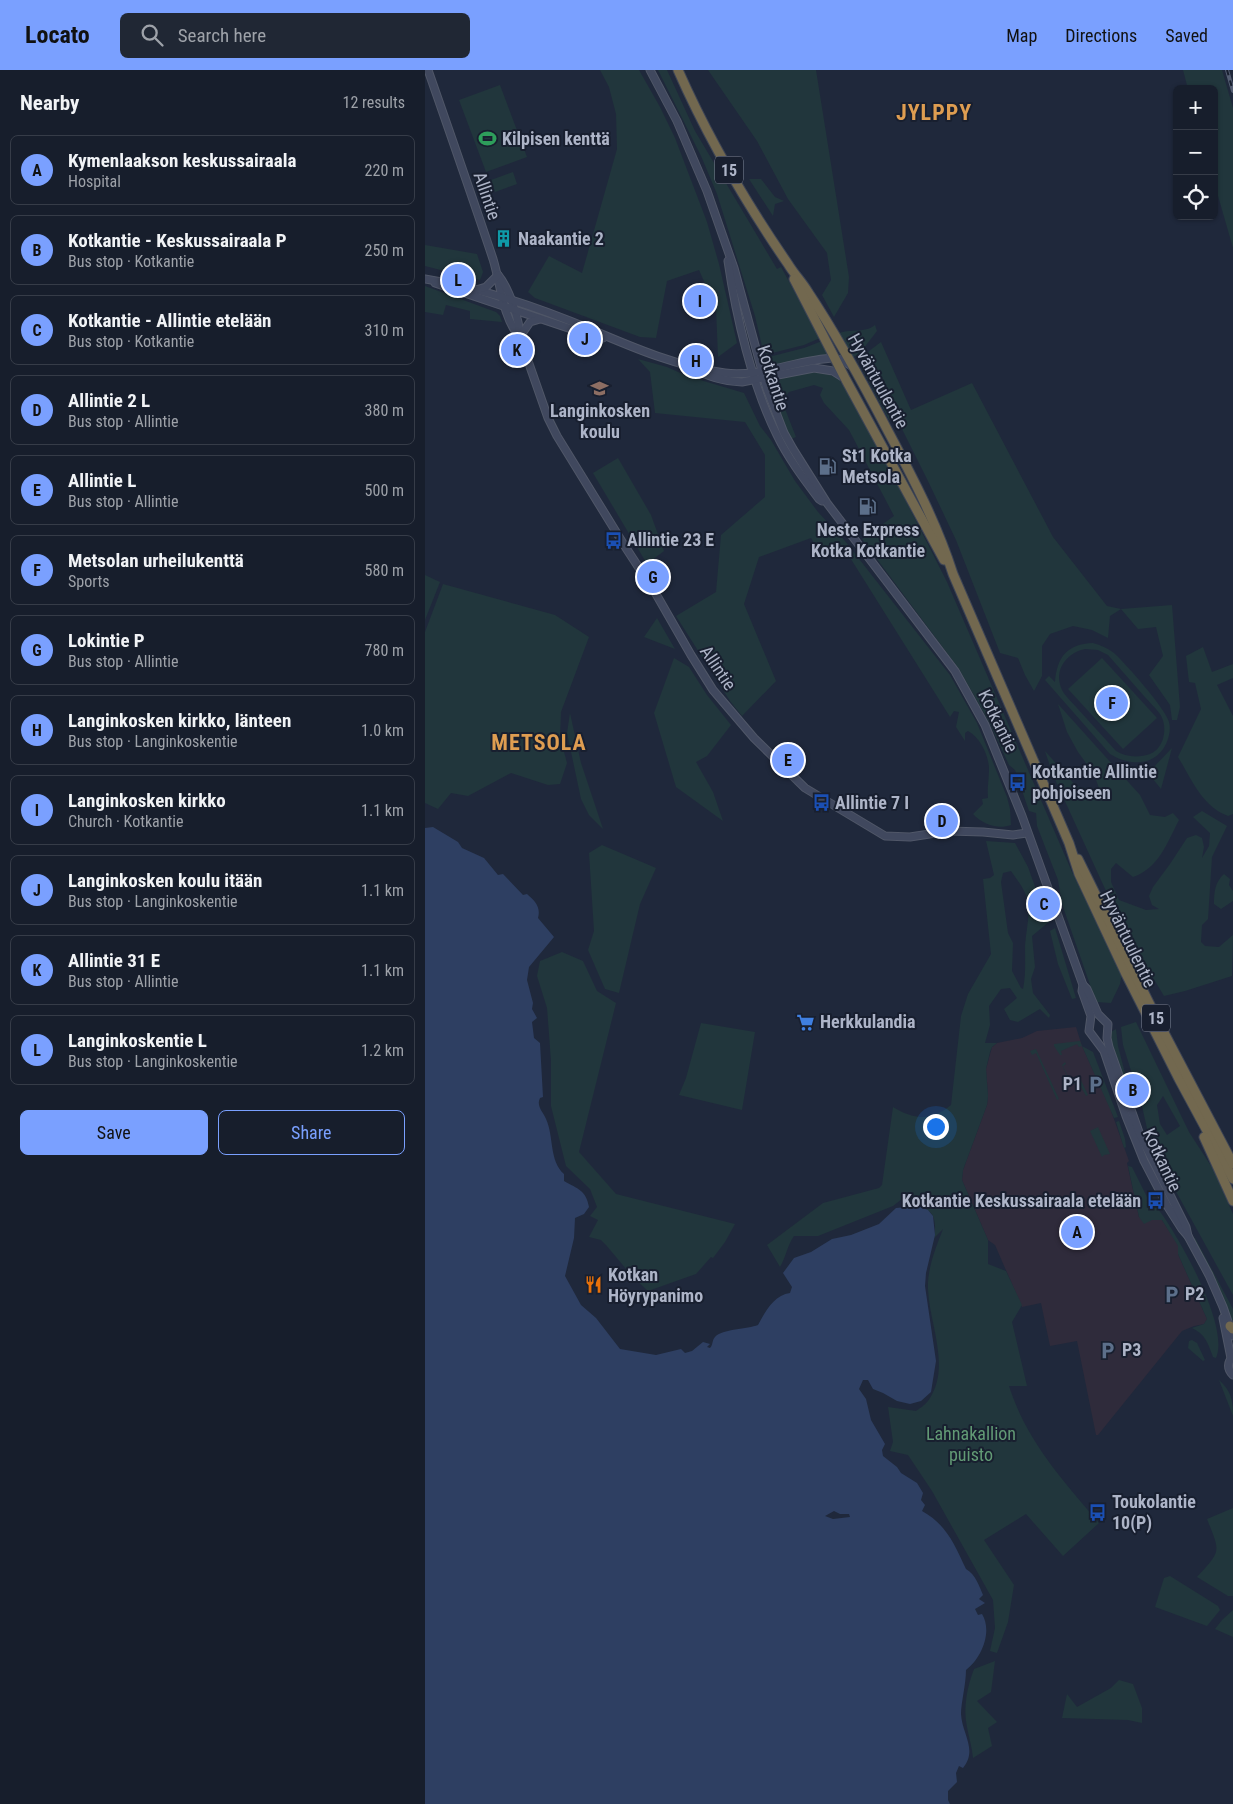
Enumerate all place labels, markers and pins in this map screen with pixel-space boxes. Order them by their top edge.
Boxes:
place label: Kilpisen kenttä [502,128,610,149]
sports icon: Kilpisen kenttä [478,129,498,149]
place label: Naakantie 2 [518,228,604,249]
building icon: Naakantie 2 [494,229,514,249]
pin: L [442,261,474,299]
pin: I [684,282,716,320]
pin: J [569,320,601,358]
pin: K [501,331,533,369]
pin: H [680,342,712,380]
school or university icon: Langinkosken koulu [590,378,610,398]
place label: Langinkosken koulu [550,400,650,442]
place label: St1 Kotka Metsola [842,445,912,487]
fuel station icon: St1 Kotka Metsola [818,456,838,476]
fuel station icon: Neste Express Kotka Kotkantie [858,497,878,517]
place label: Neste Express Kotka Kotkantie [811,519,926,561]
place label: Allintie 23 E [627,529,714,550]
bus stop icon: Allintie 23 E [603,530,623,550]
pin: G [637,558,669,596]
pin: F [1096,684,1128,722]
pin: E [772,741,804,779]
place label: Kotkantie Allintie pohjoiseen [1032,761,1157,803]
bus stop icon: Kotkantie Allintie pohjoiseen [1008,772,1028,792]
place label: Allintie 7 I [835,792,909,813]
bus stop icon: Allintie 7 I [811,793,831,813]
pin: D [926,802,958,840]
pin: C [1028,885,1060,923]
place label: Herkkulandia [820,1011,916,1032]
supermarket icon: Herkkulandia [796,1012,816,1032]
pin: B [1117,1071,1149,1109]
place label: P1 [1063,1073,1082,1094]
parking icon: P1 [1086,1074,1106,1094]
place label: Kotkantie Keskussairaala etelään [902,1190,1141,1211]
bus stop icon: Kotkantie Keskussairaala etelään [1145,1191,1165,1211]
pin: A [1061,1213,1093,1251]
place label: Kotkan Höyrypanimo [608,1264,703,1306]
restaurant icon: Kotkan Höyrypanimo [584,1275,604,1295]
place label: P2 [1185,1283,1204,1304]
parking icon: P2 [1161,1284,1181,1304]
place label: P3 [1122,1339,1141,1360]
parking icon: P3 [1098,1340,1118,1360]
place label: Toukolantie 10(P) [1112,1491,1196,1534]
bus stop icon: Toukolantie 10(P) [1088,1502,1108,1522]

